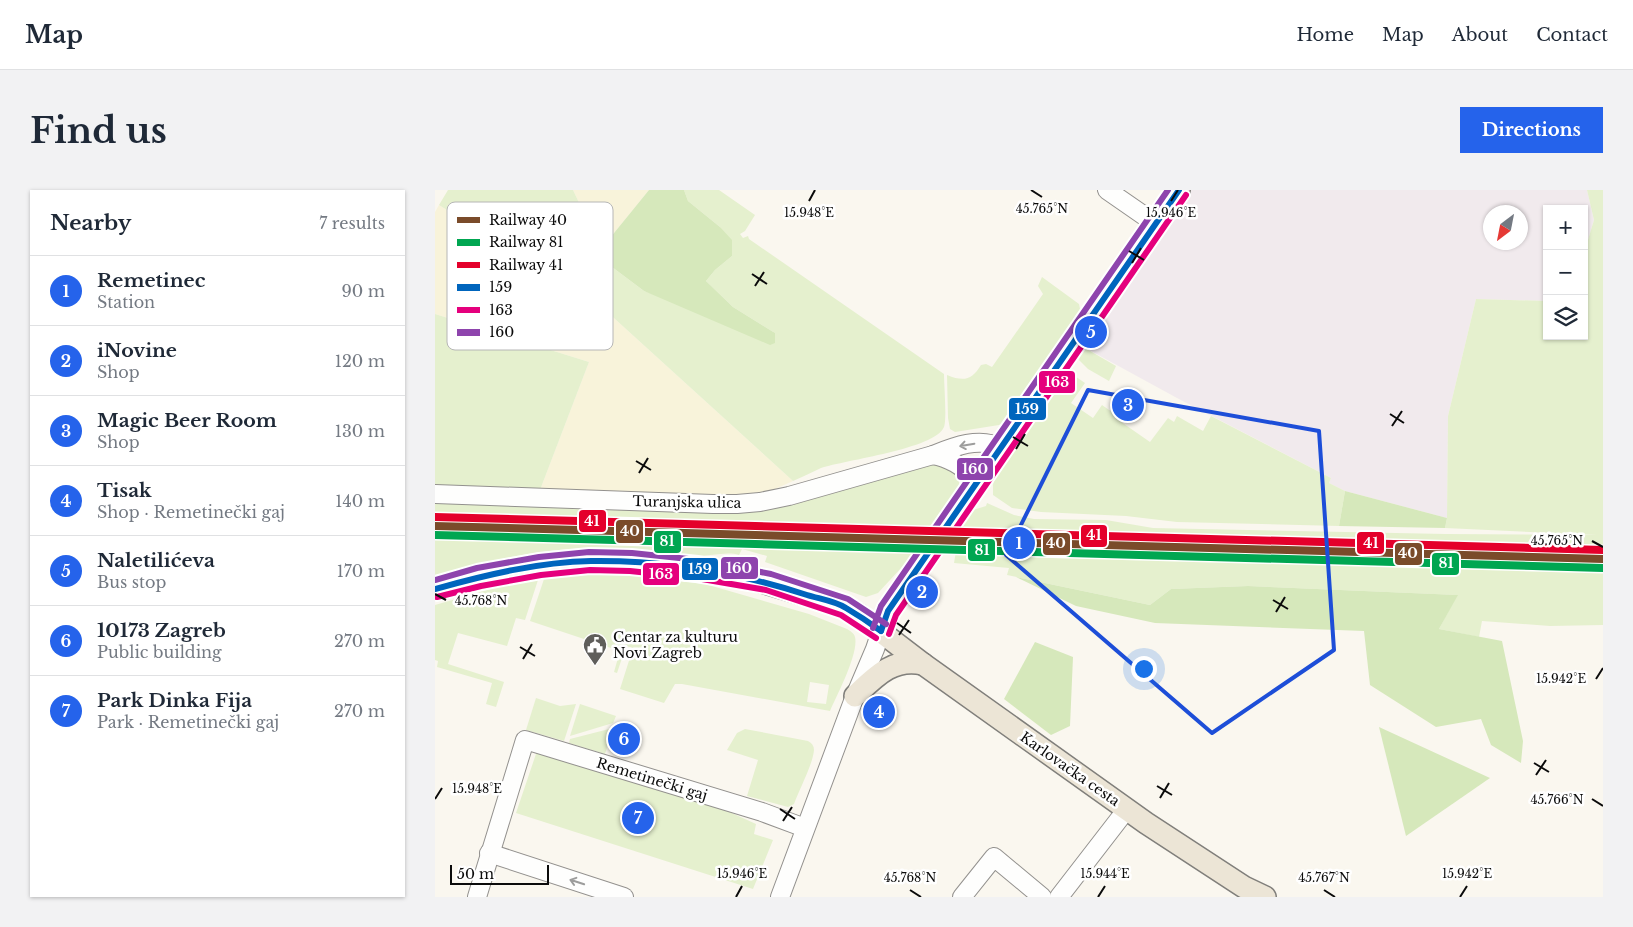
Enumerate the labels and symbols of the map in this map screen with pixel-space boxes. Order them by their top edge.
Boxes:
text: 45.765°N [1016,201,1068,216]
legend [447,202,613,350]
text: 15.948°E [784,205,834,220]
text: 15.946°E [1146,205,1197,220]
north arrow [1483,205,1528,250]
text: Railway 40 [489,211,567,229]
text: Railway 81 [489,233,564,251]
text: Railway 41 [489,256,563,274]
text: 159 [489,278,512,296]
text: 163 [489,301,513,319]
pin: 5 [1075,313,1107,351]
text: 160 [489,323,514,341]
line badge: 163 [1038,370,1076,394]
text: 163 [1045,373,1069,391]
pin: 3 [1112,386,1144,424]
line badge: 159 [1008,397,1047,421]
text: 159 [1015,400,1039,418]
one-way arrow [959,440,975,450]
line badge: 160 [956,457,994,481]
text: 160 [962,460,988,478]
street label: Turanjska ulica [632,492,742,512]
line badge: 41 [578,509,607,533]
text: 41 [584,512,600,530]
line badge: 40 [615,519,644,544]
text: 40 [620,522,640,540]
pin: 1 [1003,524,1035,562]
line badge: 41 [1080,524,1108,548]
text: 41 [1086,526,1102,544]
line badge: 81 [653,530,682,554]
line badge: 41 [1356,531,1385,555]
text: 81 [660,532,675,550]
line badge: 40 [1042,532,1071,556]
text: 45.765°N [1531,533,1583,548]
text: 40 [1046,534,1066,552]
text: 41 [1363,534,1379,552]
line badge: 81 [967,538,996,562]
text: 81 [975,541,990,559]
line badge: 40 [1394,542,1423,566]
text: 40 [1398,544,1418,562]
line badge: 81 [1431,552,1460,576]
text: 81 [1439,554,1454,572]
line badge: 160 [720,556,759,580]
line badge: 159 [681,557,719,581]
text: 160 [726,559,752,577]
text: 159 [688,560,712,578]
line badge: 163 [642,562,680,586]
text: 163 [649,565,673,583]
pin: 2 [906,573,938,611]
text: 45.768°N [455,593,508,608]
place label: Centar za kulturu Novi Zagreb [613,628,739,662]
public building icon: Centar za kulturu Novi Zagreb [582,632,608,666]
your location [1131,656,1157,682]
text: 15.942°E [1536,671,1586,686]
pin: 4 [863,693,895,731]
pin: 6 [608,720,640,758]
street label: Karlovačka cesta [1017,728,1124,810]
street label: Remetinečki gaj [594,754,710,804]
text: 15.948°E [452,781,502,796]
text: 45.766°N [1530,792,1584,807]
pin: 7 [622,799,654,837]
scale bar [450,862,549,885]
text: 15.946°E [717,866,768,881]
text: 15.944°E [1080,866,1130,881]
text: 15.942°E [1442,866,1492,881]
text: 45.768°N [884,870,937,885]
text: 45.767°N [1298,870,1350,885]
one-way arrow [570,877,586,886]

